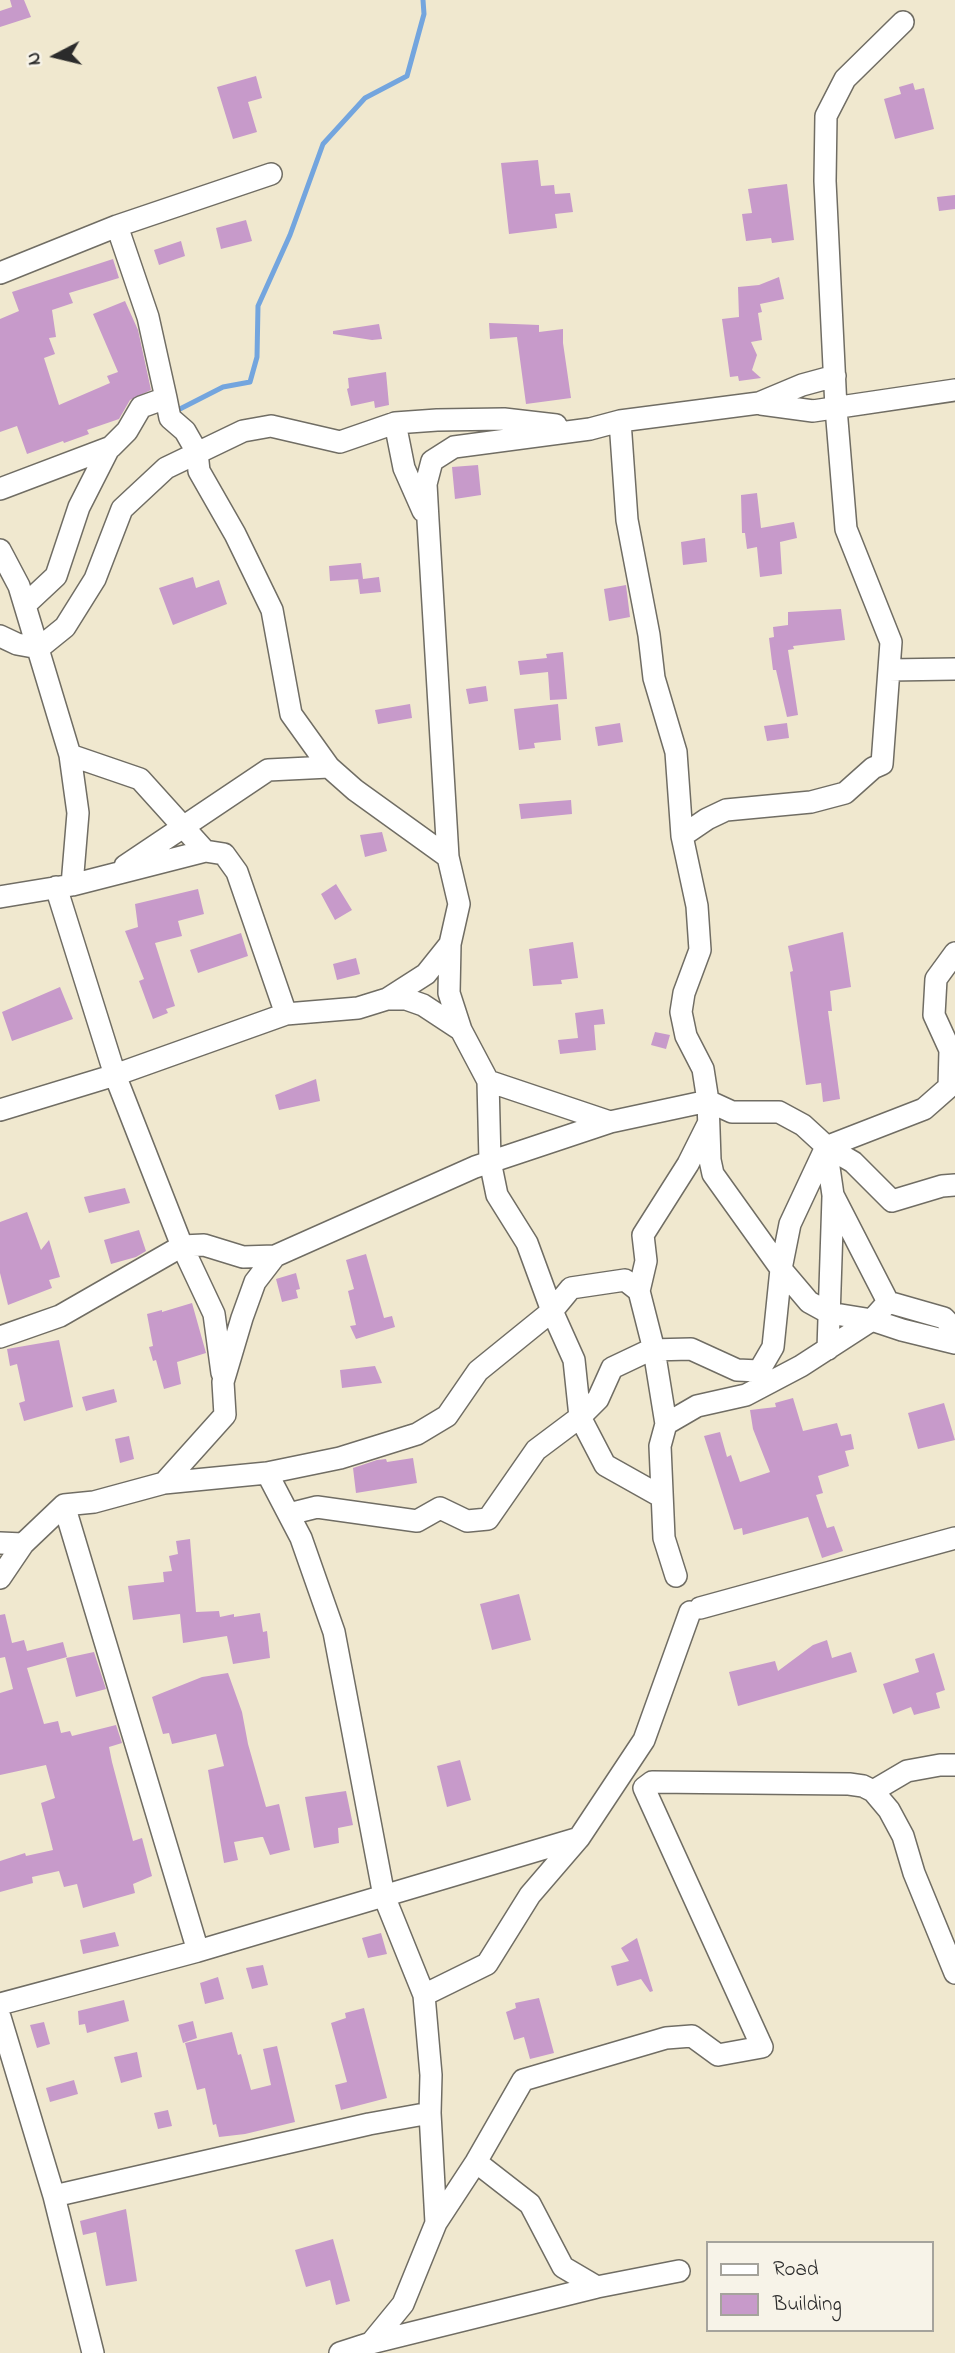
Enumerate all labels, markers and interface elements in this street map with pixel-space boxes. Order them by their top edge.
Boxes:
north arrow [21,21,91,91]
text: N [20,51,49,67]
legend [706,2241,934,2332]
text: Road [773,2255,819,2285]
text: Building [773,2290,842,2320]

